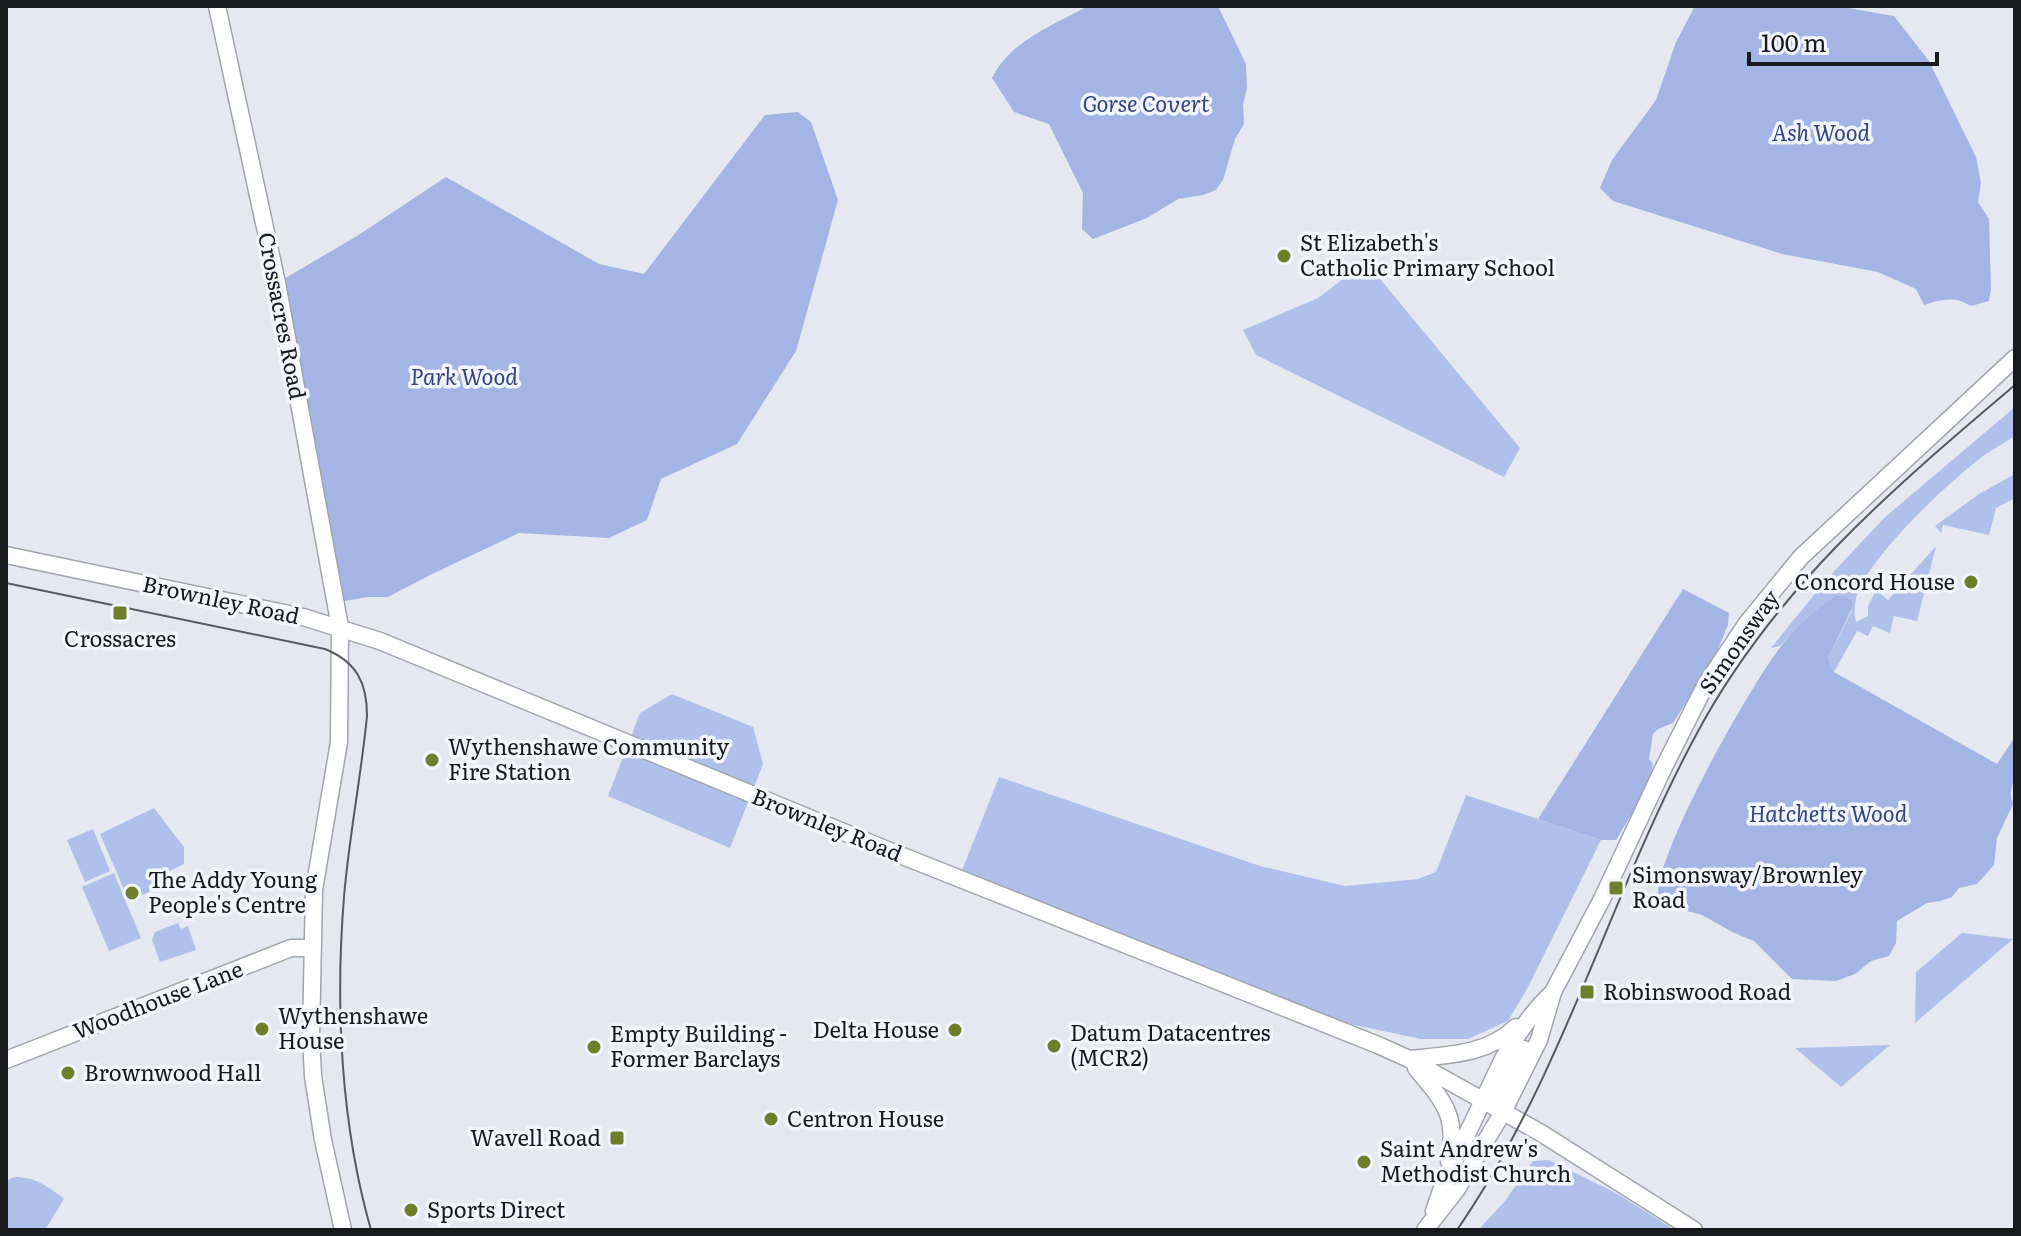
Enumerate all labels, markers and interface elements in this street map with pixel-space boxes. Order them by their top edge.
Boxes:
scale bar [1749,16,1937,66]
text: 100 m [1761,24,1827,59]
park label: Gorse Covert [1082,86,1210,119]
park label: Ash Wood [1772,115,1871,148]
place label: St Elizabeth's Catholic Primary School [1300,225,1555,283]
street label: Crossacres Road [251,229,316,402]
marker: St Elizabeth's Catholic Primary School [1275,247,1293,265]
park label: Park Wood [410,359,518,392]
place label: Concord House [1795,564,1955,597]
street label: Brownley Road [140,566,303,631]
marker: Concord House [1962,573,1980,591]
street label: Simonsway [1690,582,1786,700]
marker: Crossacres [111,604,129,622]
place label: Crossacres [64,621,176,654]
place label: Wythenshawe Community Fire Station [448,729,730,787]
marker: Wythenshawe Community Fire Station [423,751,441,769]
street label: Brownley Road [747,778,908,869]
park label: Hatchetts Wood [1749,796,1908,829]
place label: Simonsway/Brownley Road [1632,857,1863,915]
place label: The Addy Young People's Centre [148,862,318,920]
marker: Simonsway/Brownley Road [1607,879,1625,897]
marker: The Addy Young People's Centre [123,884,141,902]
street label: Woodhouse Lane [68,951,247,1046]
place label: Robinswood Road [1603,974,1791,1007]
marker: Robinswood Road [1578,983,1596,1001]
place label: Wythenshawe House [278,998,428,1056]
place label: Delta House [813,1012,939,1045]
place label: Datum Datacentres (MCR2) [1070,1015,1270,1073]
place label: Empty Building - Former Barclays [610,1016,787,1074]
marker: Wythenshawe House [253,1020,271,1038]
marker: Delta House [946,1021,964,1039]
marker: Datum Datacentres (MCR2) [1045,1037,1063,1055]
marker: Empty Building - Former Barclays [585,1038,603,1056]
place label: Brownwood Hall [84,1055,261,1088]
marker: Brownwood Hall [59,1064,77,1082]
place label: Centron House [787,1101,944,1134]
marker: Centron House [762,1110,780,1128]
place label: Wavell Road [470,1120,601,1153]
marker: Wavell Road [608,1129,626,1147]
place label: Saint Andrew's Methodist Church [1380,1131,1571,1189]
marker: Saint Andrew's Methodist Church [1355,1153,1373,1171]
place label: Sports Direct [427,1192,565,1225]
marker: Sports Direct [402,1201,420,1219]

